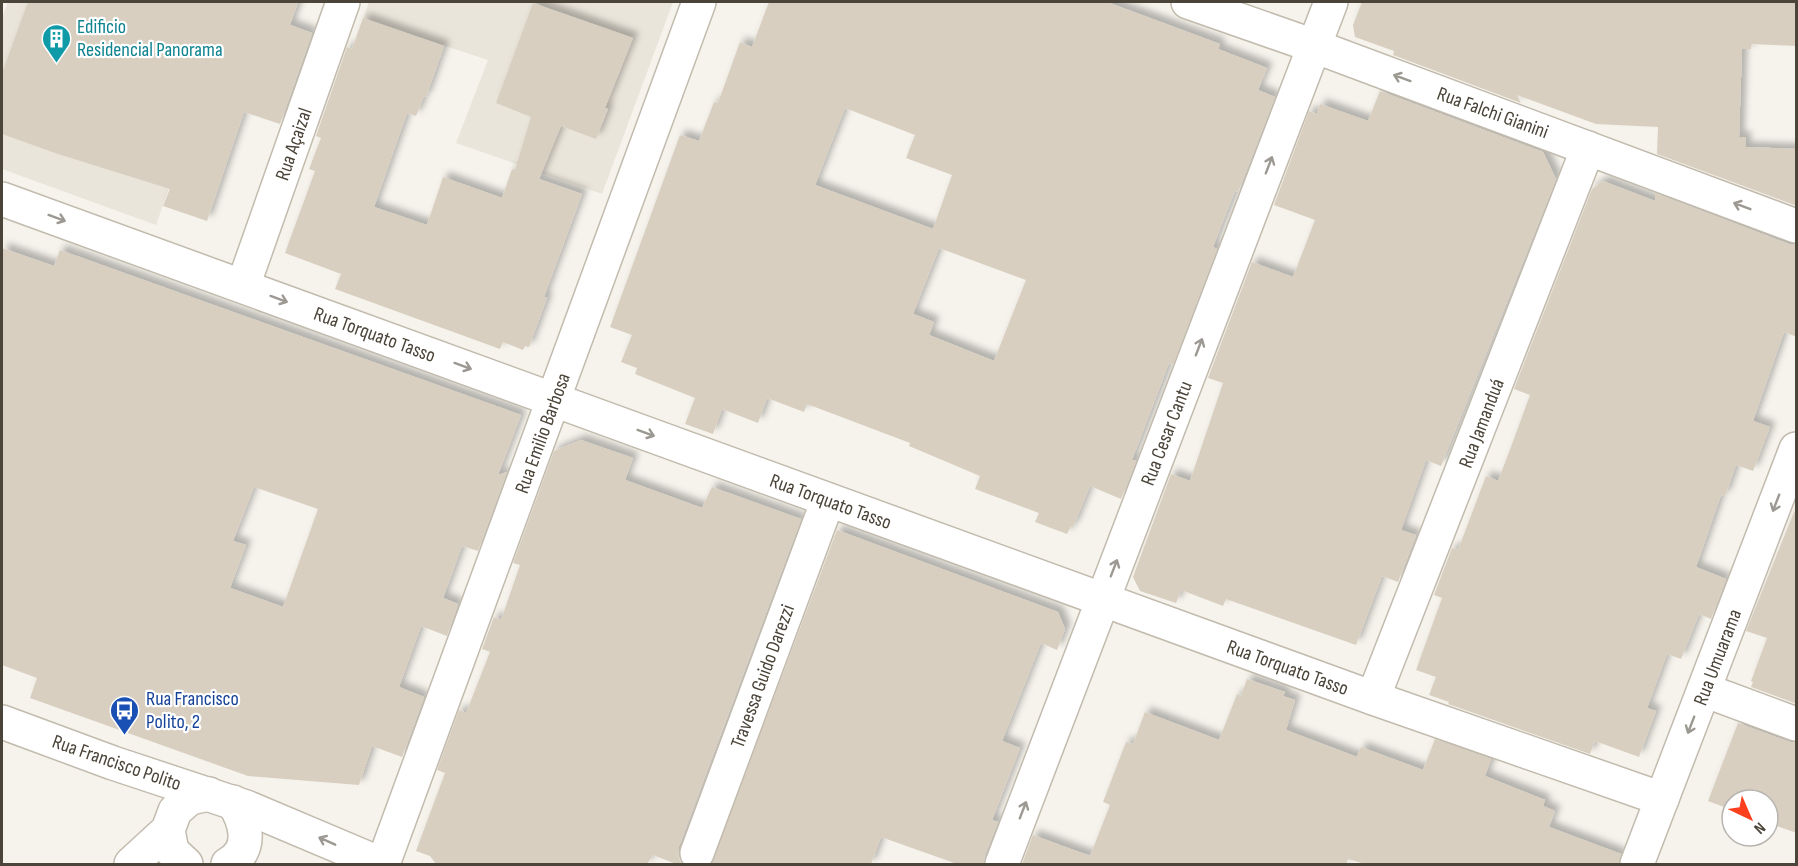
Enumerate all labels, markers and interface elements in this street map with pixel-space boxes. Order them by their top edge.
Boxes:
place label: Edificio Residencial Panorama [77,15,223,62]
building icon: Edificio Residencial Panorama [40,22,72,64]
one-way arrow [1393,72,1412,83]
street label: Rua Falchi Gianini [1434,82,1552,144]
street label: Rua Açaizal [270,105,318,184]
one-way arrow [1264,156,1275,175]
one-way arrow [1733,199,1752,210]
one-way arrow [47,214,65,225]
one-way arrow [269,295,288,306]
street label: Rua Torquato Tasso [311,302,439,368]
one-way arrow [1194,338,1205,357]
one-way arrow [453,361,471,372]
street label: Rua Emilio Barbosa [510,370,576,497]
street label: Rua Jamanduá [1454,375,1510,471]
street label: Rua Cesar Cantu [1136,378,1198,489]
one-way arrow [636,428,655,439]
street label: Rua Torquato Tasso [767,469,895,535]
one-way arrow [1769,493,1780,512]
one-way arrow [1109,560,1120,578]
street label: Travessa Guido Darezzi [726,601,800,751]
street label: Rua Umuarama [1689,606,1747,709]
street label: Rua Torquato Tasso [1224,635,1352,701]
place label: Rua Francisco Polito, 2 [146,687,239,734]
bus stop icon: Rua Francisco Polito, 2 [109,694,141,736]
one-way arrow [1684,715,1695,733]
street label: Rua Francisco Polito [49,730,184,796]
north arrow [1720,788,1780,848]
one-way arrow [1018,801,1029,820]
text: N [1750,818,1769,838]
one-way arrow [319,835,337,846]

